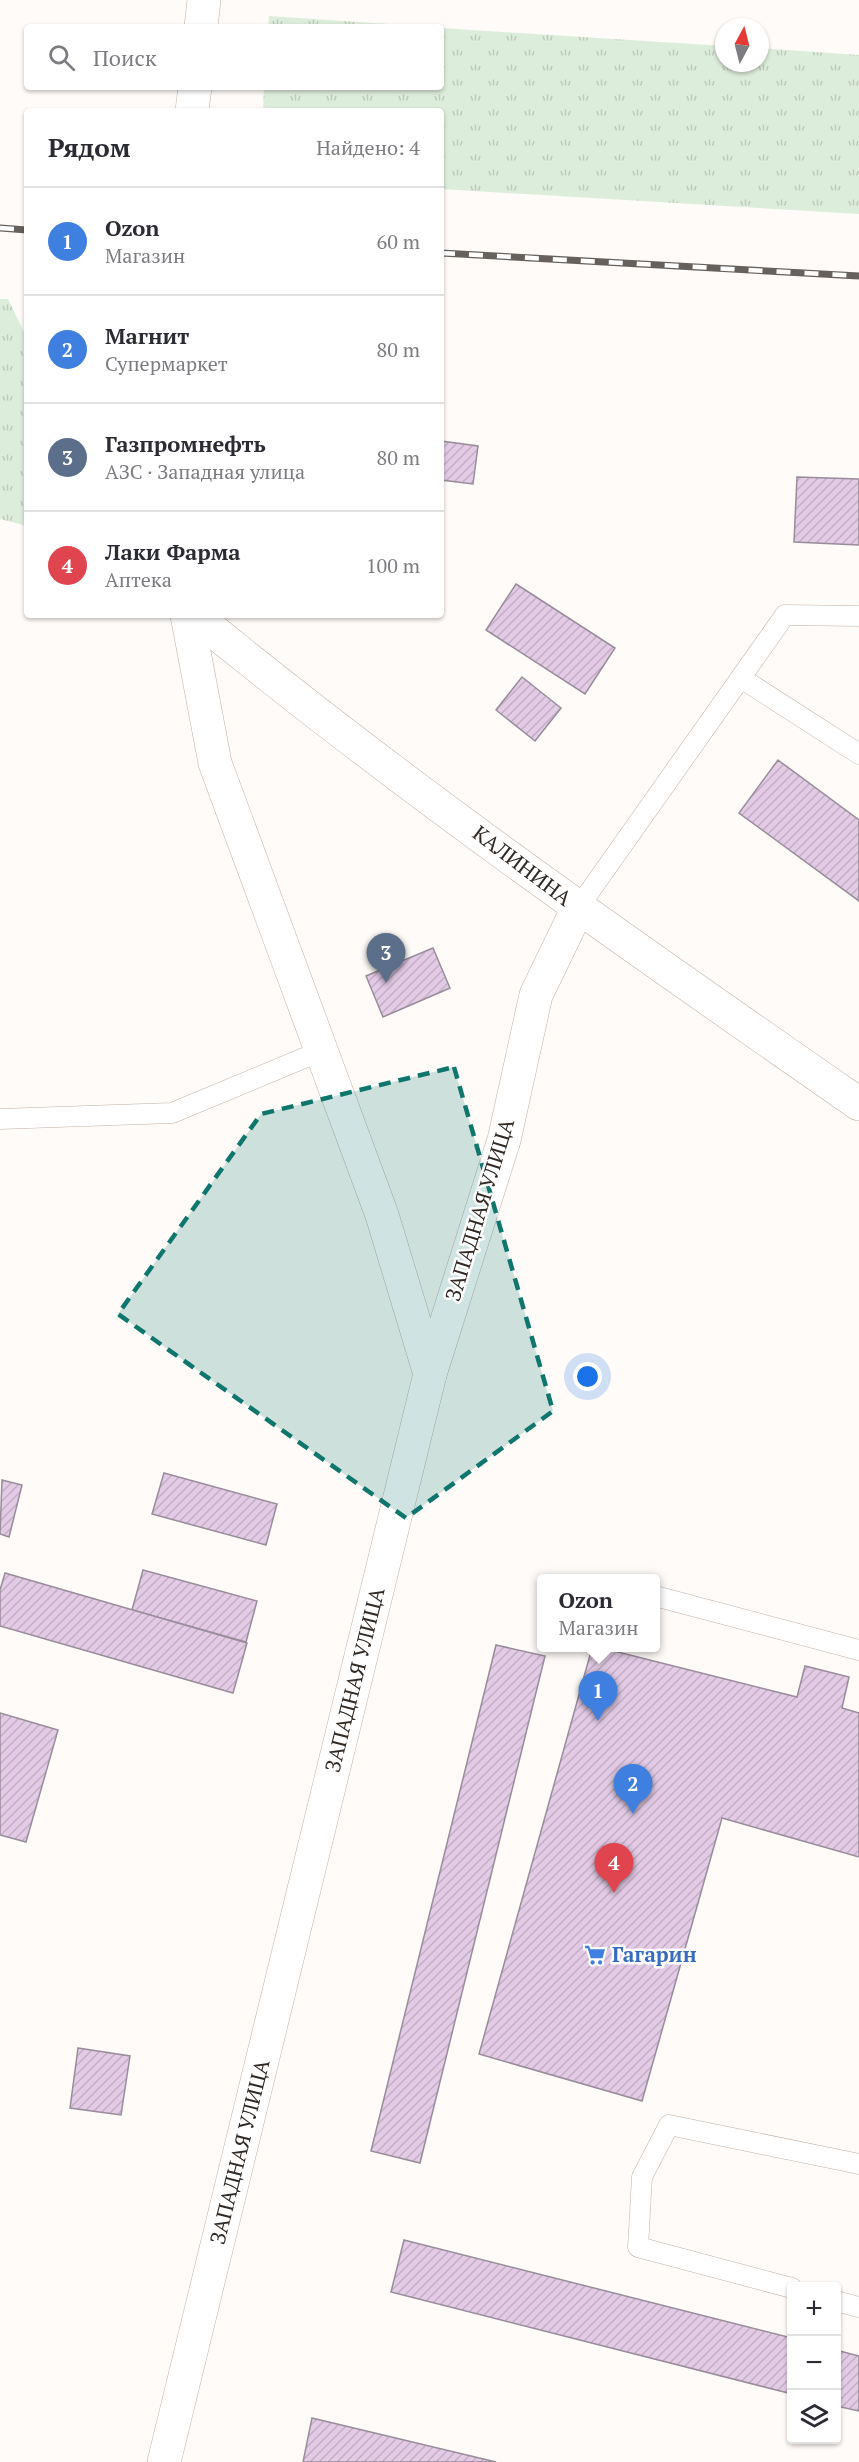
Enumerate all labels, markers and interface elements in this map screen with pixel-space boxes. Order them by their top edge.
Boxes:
north arrow [715,18,769,72]
search box [24,24,444,90]
icon: search [45,41,78,74]
text: Поиск [93,43,157,72]
text: Рядом [48,130,131,164]
text: Найдено: 4 [316,134,420,161]
text: Ozon [105,213,159,242]
text: 1 [62,228,73,255]
text: 60 m [377,228,420,255]
text: Магазин [105,242,185,269]
text: Магнит [105,321,189,350]
text: 2 [62,336,73,363]
text: 80 m [377,336,420,363]
text: Супермаркет [105,350,228,377]
text: Газпромнефть [105,429,266,458]
text: 3 [62,444,73,471]
text: 80 m [377,444,420,471]
text: АЗС · Западная улица [105,458,305,485]
text: Лаки Фарма [105,537,241,566]
text: 4 [62,552,73,579]
text: 100 m [366,552,420,579]
text: Аптека [105,566,172,593]
street label: КАЛИНИНА [467,819,578,912]
pin: 3 [366,934,406,983]
street label: ЗАПАДНАЯ УЛИЦА [438,1114,520,1304]
your location [573,1362,602,1391]
popup [537,1574,660,1652]
street label: ЗАПАДНАЯ УЛИЦА [318,1584,391,1775]
text: Ozon [558,1585,613,1614]
text: Магазин [558,1614,639,1641]
pin: 1 [578,1672,618,1721]
pin: 2 [614,1764,652,1814]
pin: 4 [594,1844,634,1893]
place label: Гагарин [612,1940,697,1968]
supermarket icon: Гагарин [583,1943,607,1967]
street label: ЗАПАДНАЯ УЛИЦА [203,2056,276,2247]
map controls [787,2282,841,2444]
button: + [787,2282,841,2336]
button: − [787,2336,841,2390]
button: layers [787,2390,841,2444]

